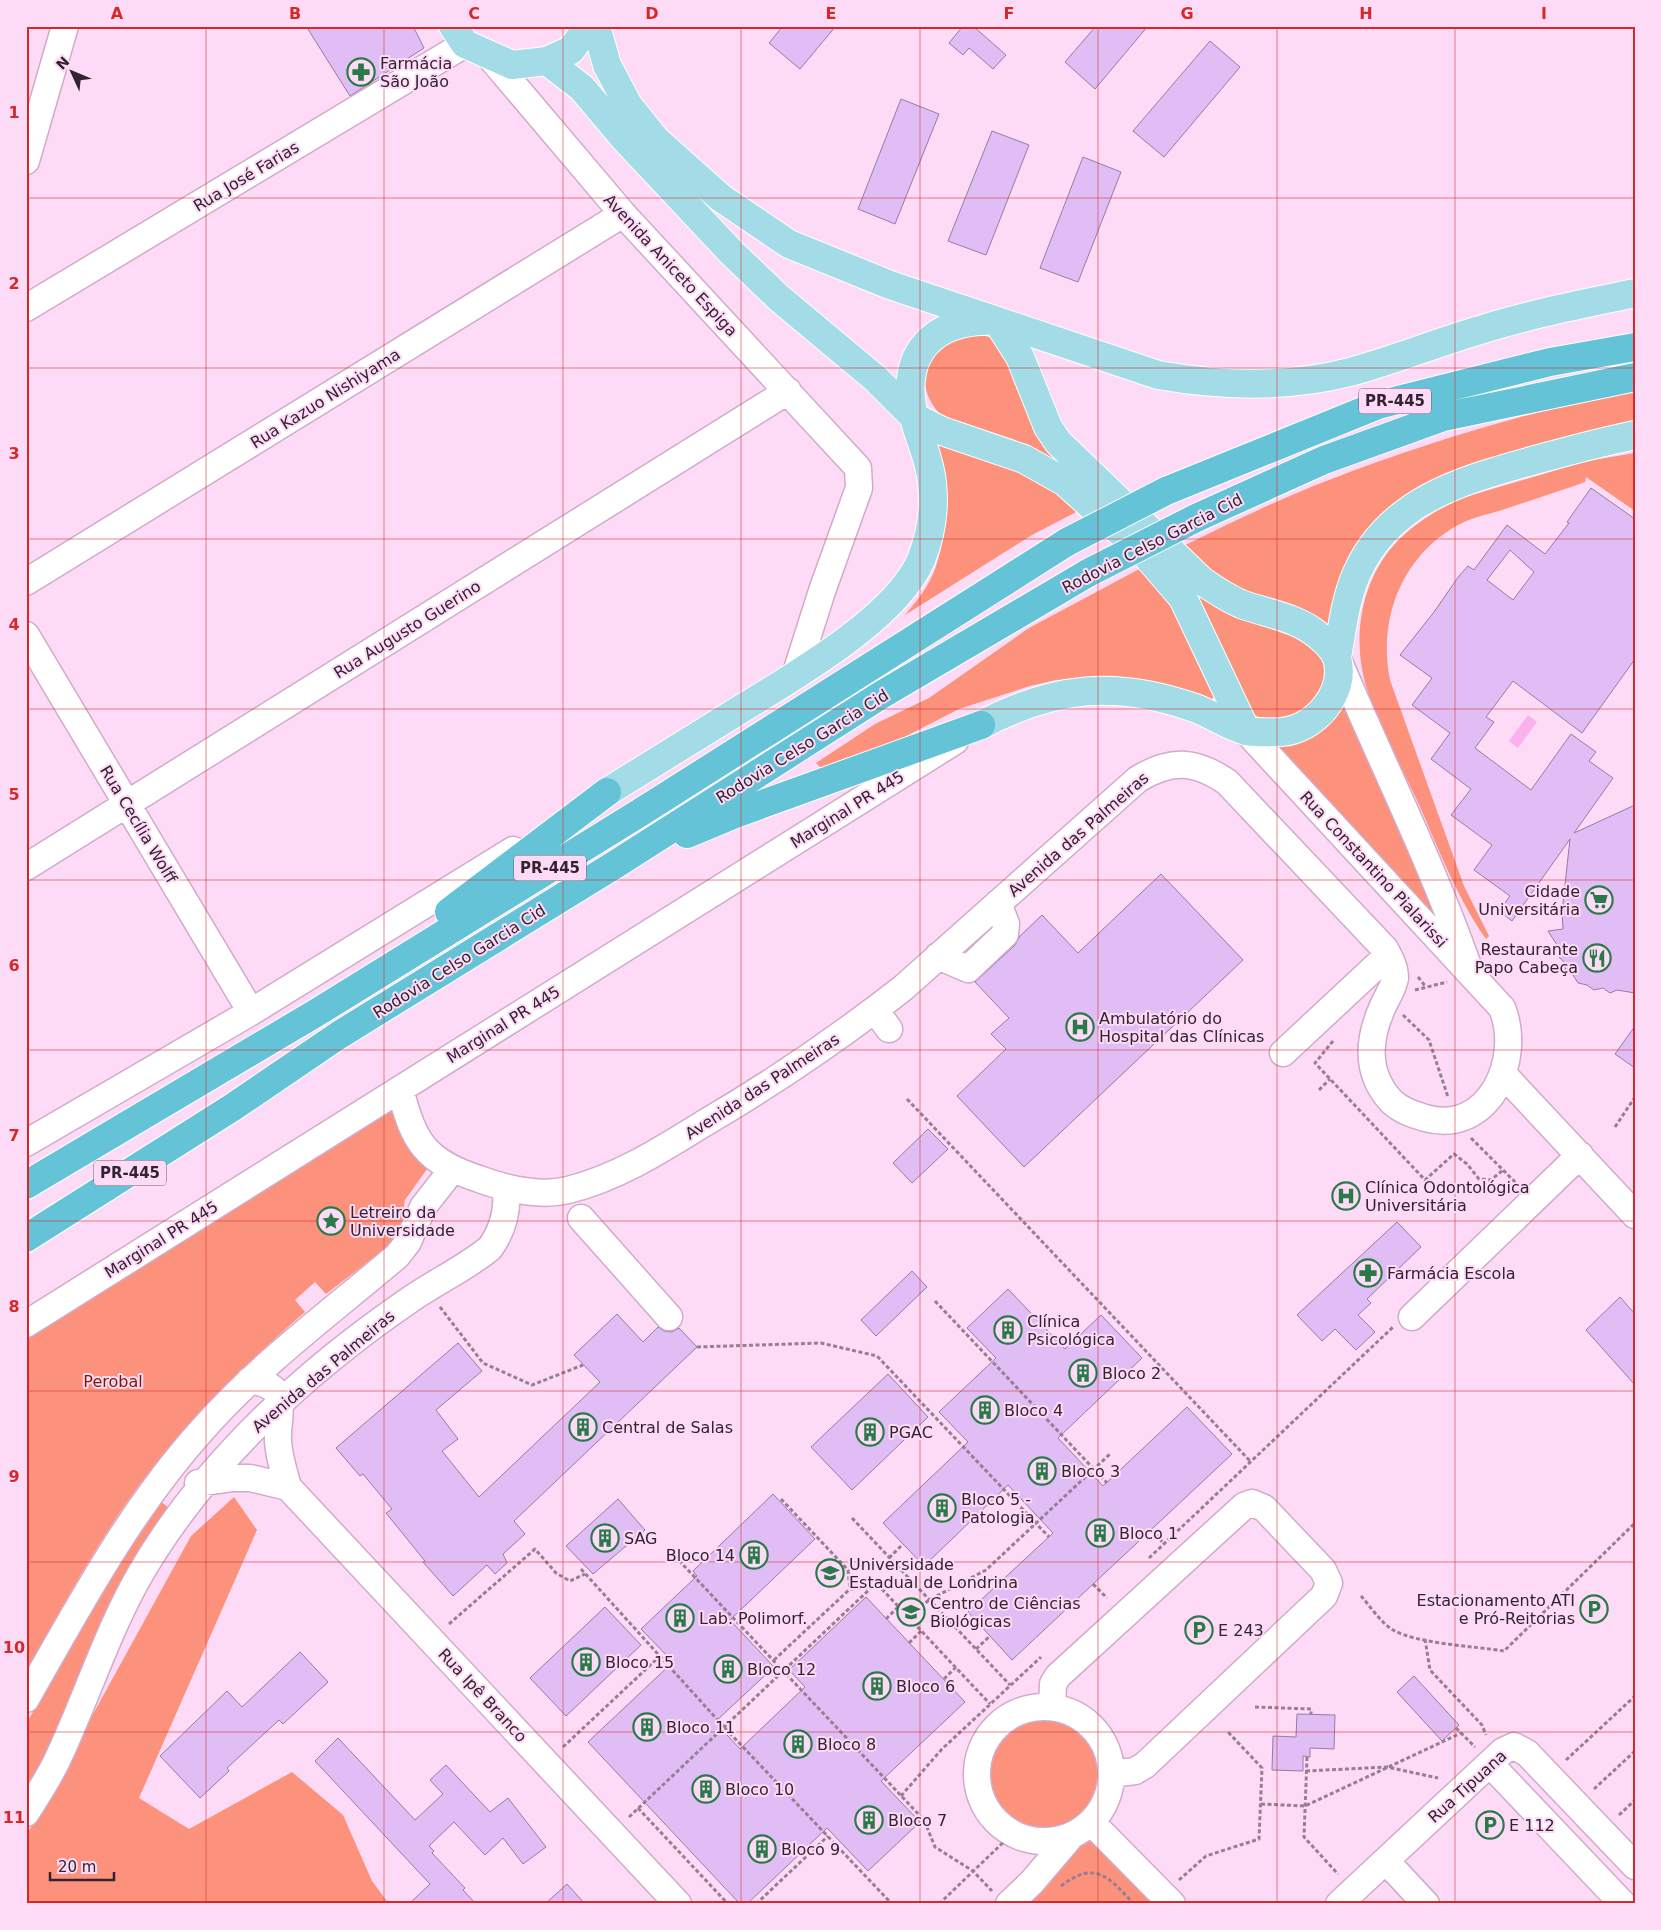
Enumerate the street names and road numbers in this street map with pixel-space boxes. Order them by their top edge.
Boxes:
street label: Rua José Farias [190,137,303,215]
street label: Avenida Aniceto Espiga [600,190,741,340]
street label: Rua Kazuo Nishiyama [247,345,404,452]
road number: PR-445 [1359,388,1431,414]
street label: Rodovia Celso Garcia Cid [1059,490,1246,597]
street label: Rua Augusto Guerino [330,576,484,682]
street label: Rodovia Celso Garcia Cid [712,685,892,807]
street label: Rua Cecília Wolff [96,762,182,887]
street label: Marginal PR 445 [787,767,908,852]
street label: Avenida das Palmeiras [1004,768,1153,901]
street label: Rua Constantino Pialarissi [1296,787,1451,951]
road number: PR-445 [514,856,586,880]
street label: Rodovia Celso Garcia Cid [369,900,549,1022]
street label: Marginal PR 445 [443,982,564,1067]
street label: Avenida das Palmeiras [682,1029,843,1143]
road number: PR-445 [94,1160,166,1186]
street label: Marginal PR 445 [101,1197,222,1282]
street label: Avenida das Palmeiras [248,1306,398,1437]
street label: Rua Ipê Branco [434,1644,531,1746]
street label: Rua Tipuana [1424,1746,1511,1827]

